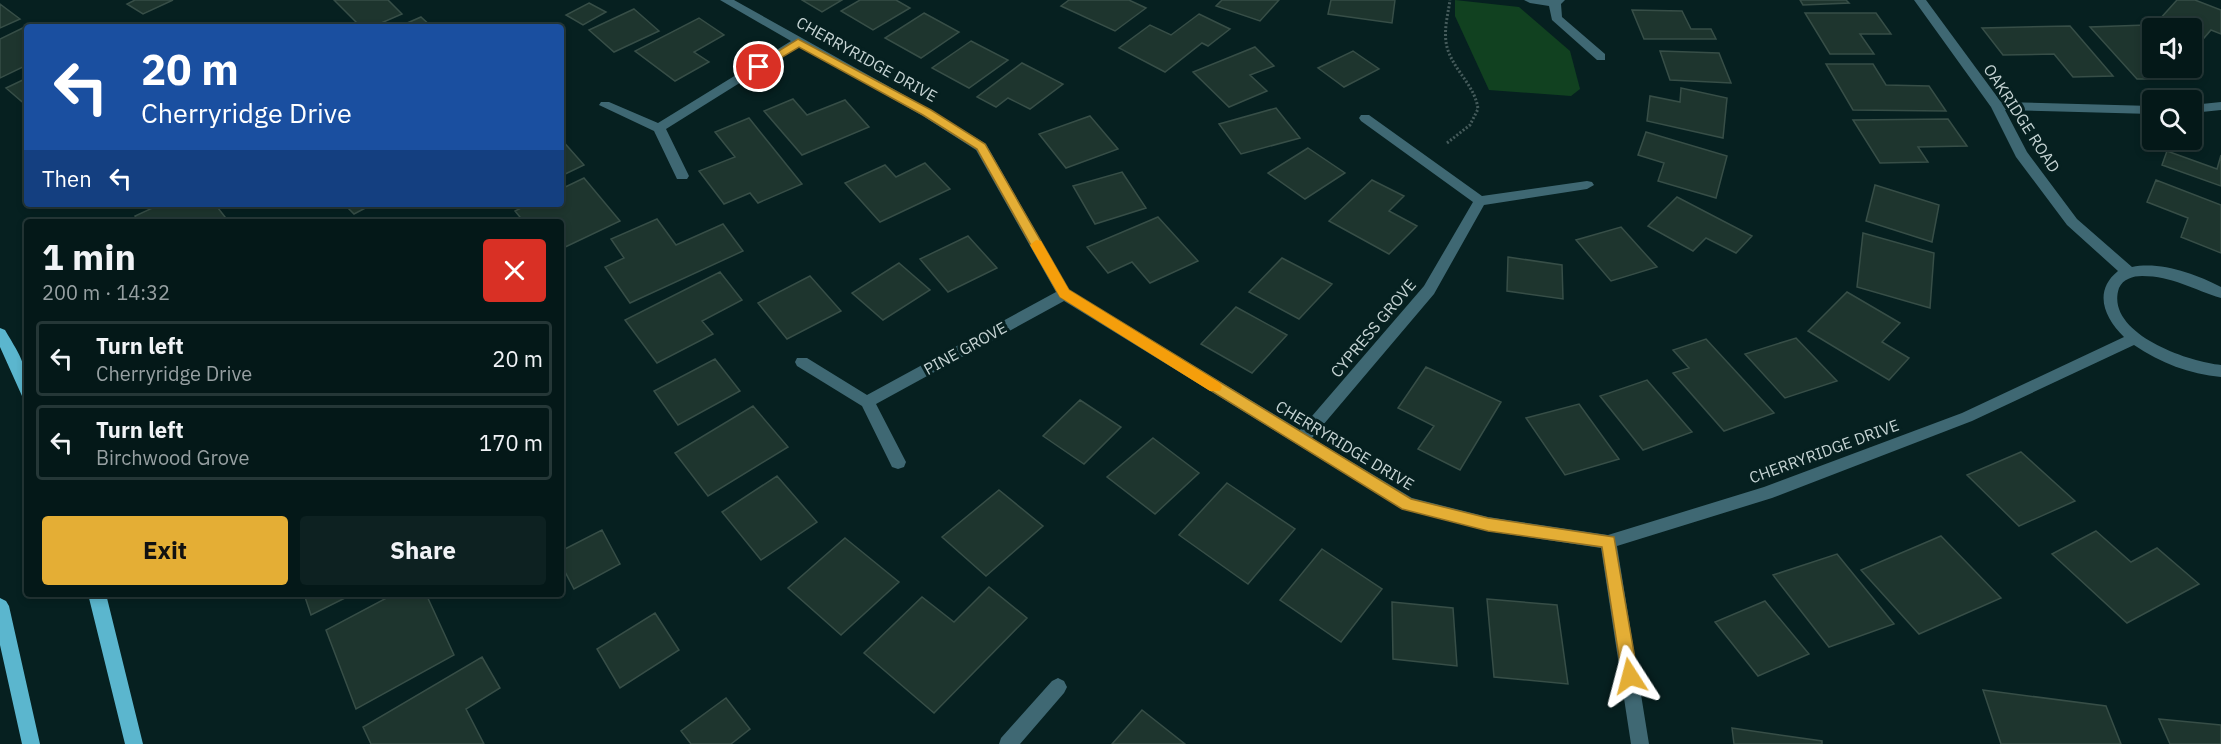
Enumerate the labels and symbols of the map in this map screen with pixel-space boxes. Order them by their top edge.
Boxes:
street label: CHERRYRIDGE DRIVE [793,12,941,106]
pin [733,41,784,92]
street label: OAKRIDGE ROAD [1980,60,2064,176]
street label: CYPRESS GROVE [1326,275,1420,381]
street label: PINE GROVE [920,317,1010,379]
street label: CHERRYRIDGE DRIVE [1272,396,1418,494]
street label: CHERRYRIDGE DRIVE [1746,415,1902,487]
position arrow [1598,644,1662,708]

